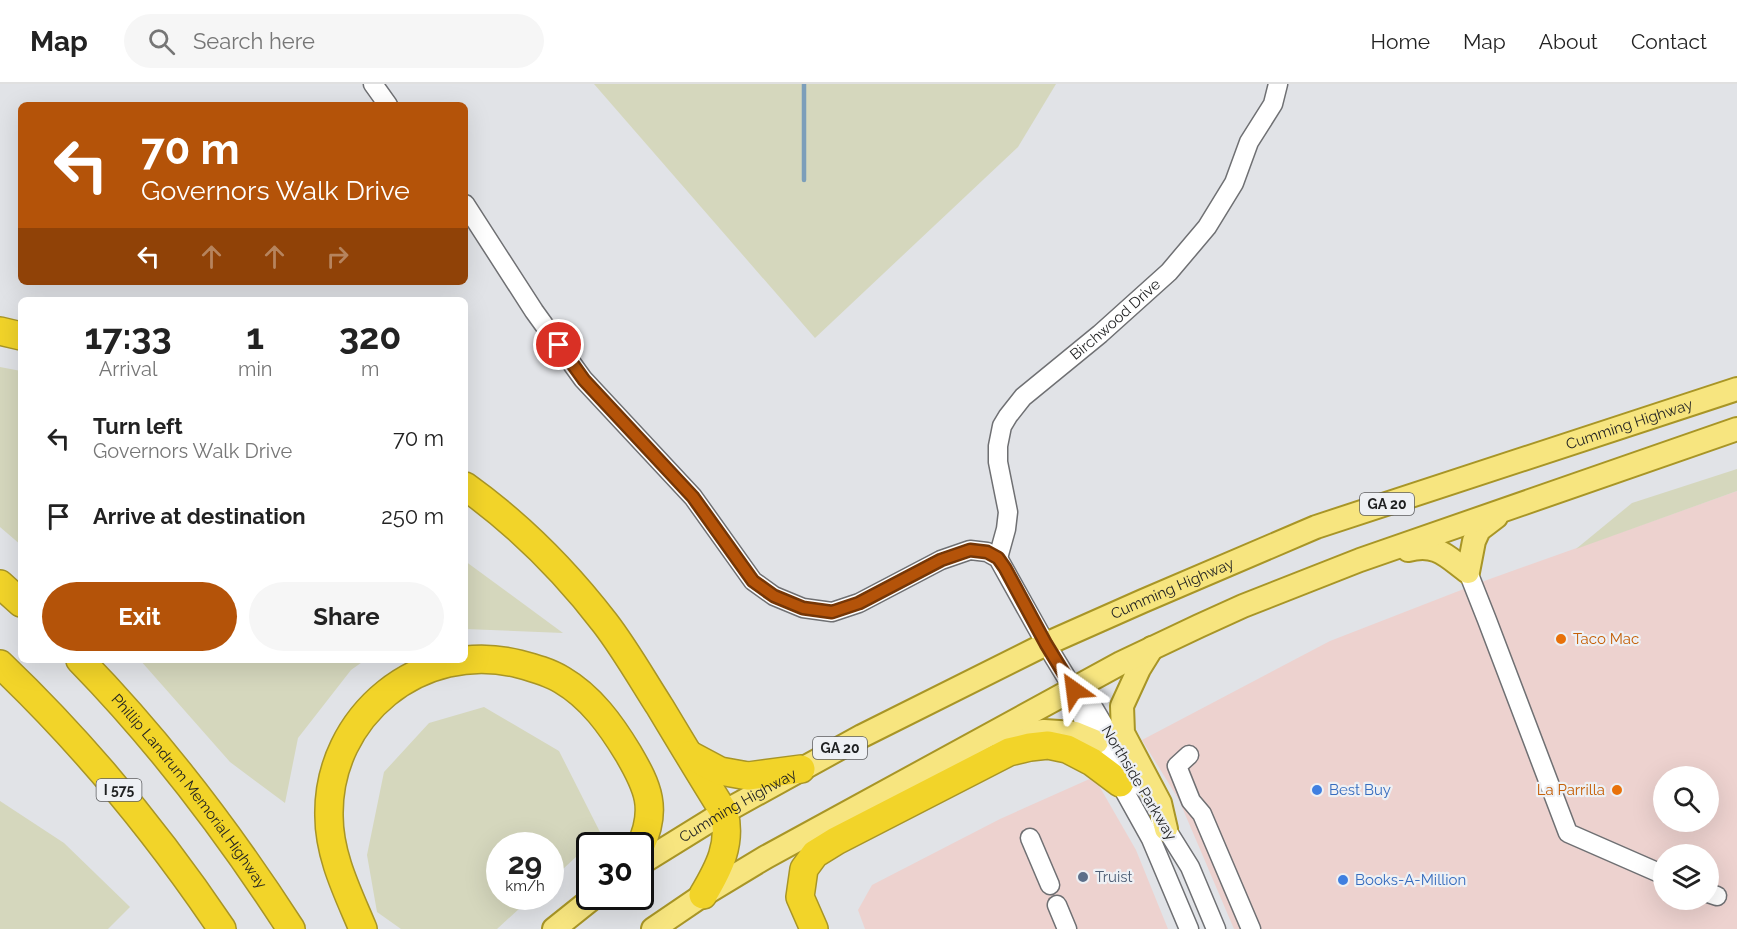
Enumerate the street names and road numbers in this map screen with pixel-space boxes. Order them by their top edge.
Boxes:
street label: Birchwood Drive [1067,275,1164,364]
street label: Cumming Highway [1564,395,1695,453]
road number: GA 20 [1360,493,1414,515]
street label: Cumming Highway [1108,554,1237,623]
street label: Phillip Landrum Memorial Highway [108,690,271,892]
street label: Northside Parkway [1098,722,1180,844]
road number: GA 20 [813,737,867,759]
street label: Cumming Highway [676,765,800,846]
road number: I 575 [96,779,142,801]

